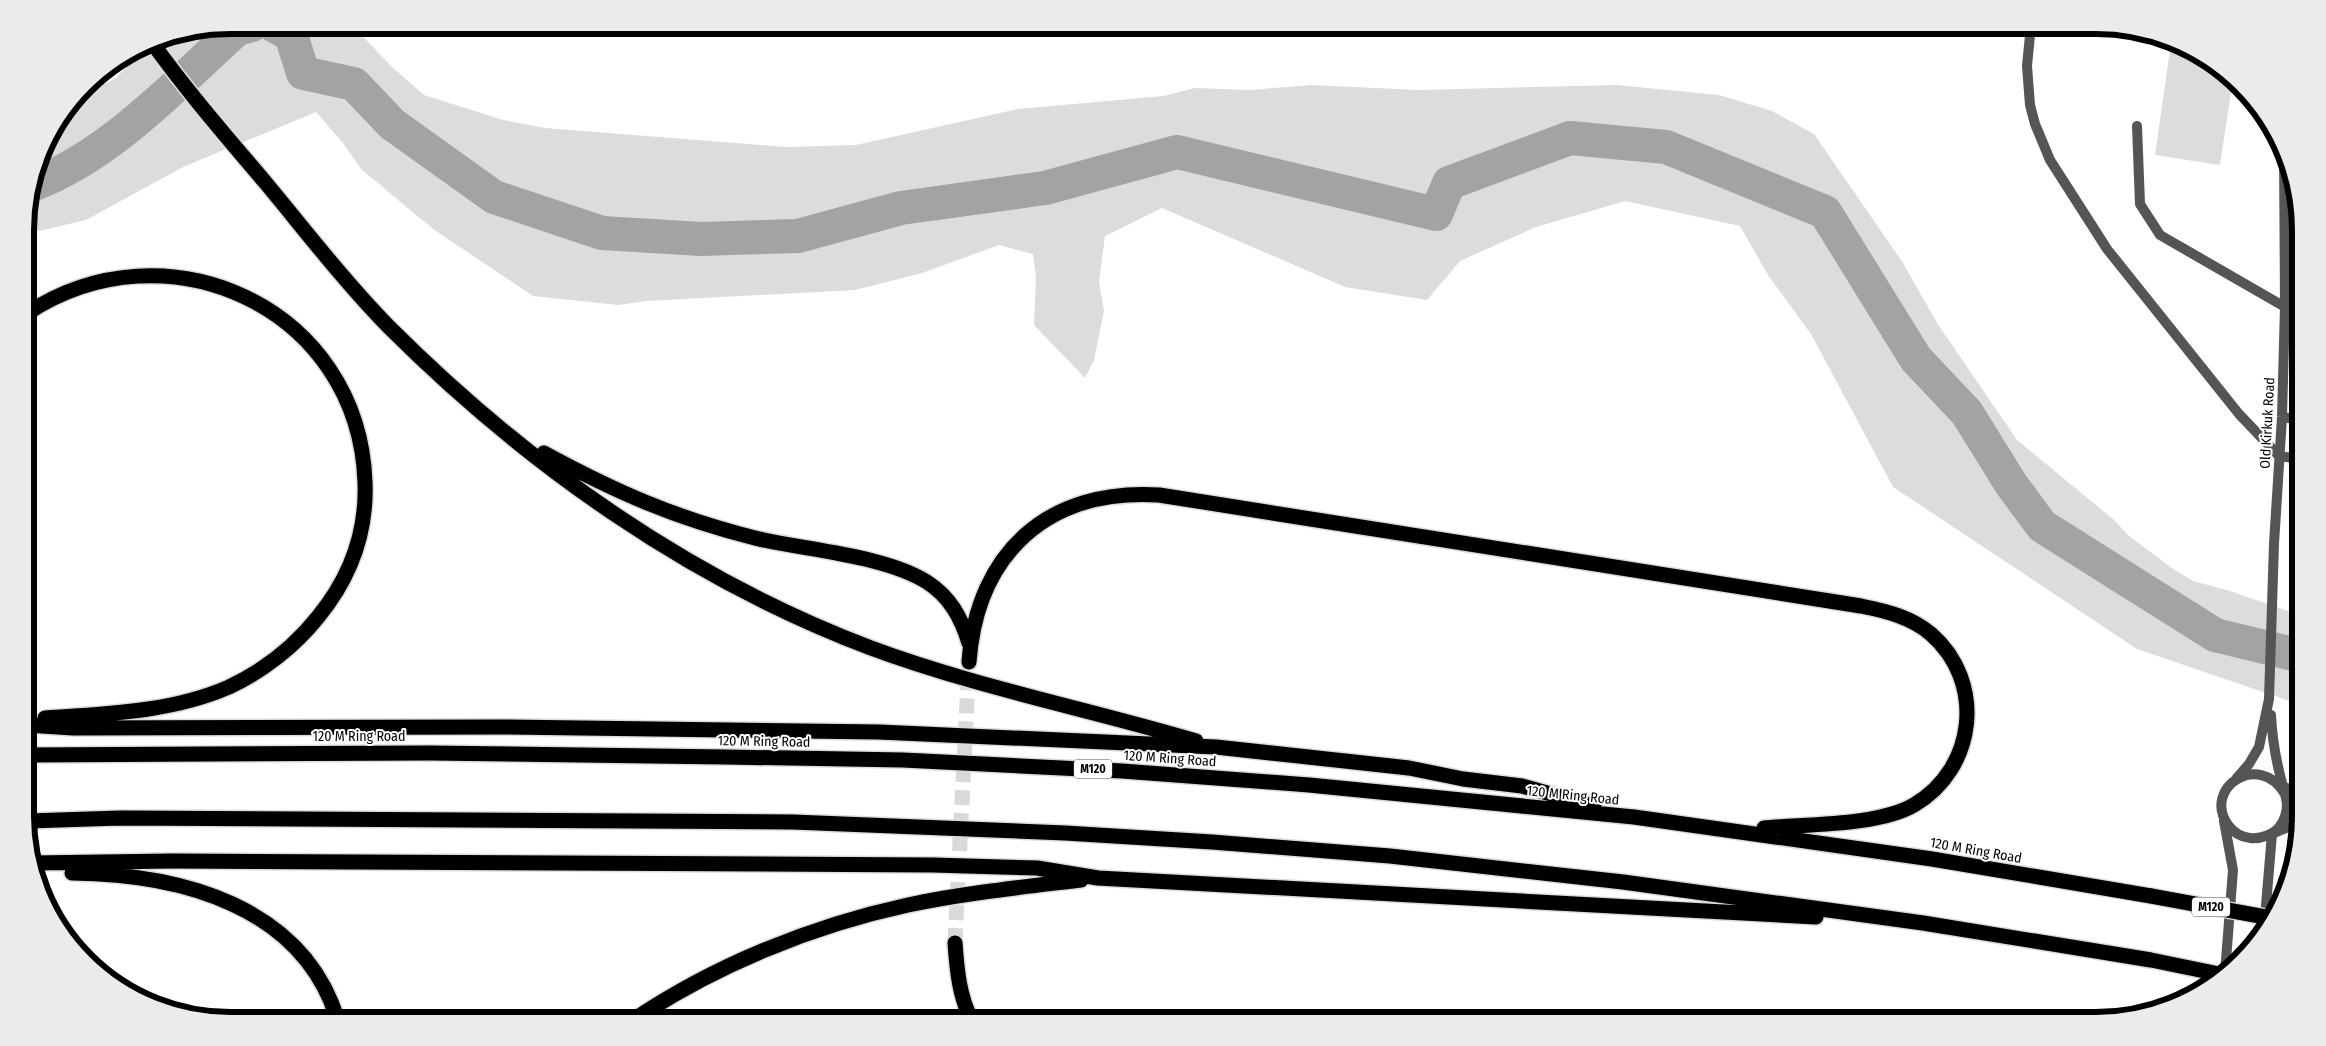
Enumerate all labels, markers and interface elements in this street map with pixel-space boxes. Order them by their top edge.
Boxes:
street label: Old Kirkuk Road [2257,377,2278,469]
street label: 120 M Ring Road [313,728,405,745]
street label: 120 M Ring Road [717,732,811,751]
street label: 120 M Ring Road [1123,747,1217,770]
road number: M120 [1074,760,1112,779]
street label: 120 M Ring Road [1526,782,1620,809]
street label: 120 M Ring Road [1929,834,2023,867]
road number: M120 [2192,898,2230,916]

